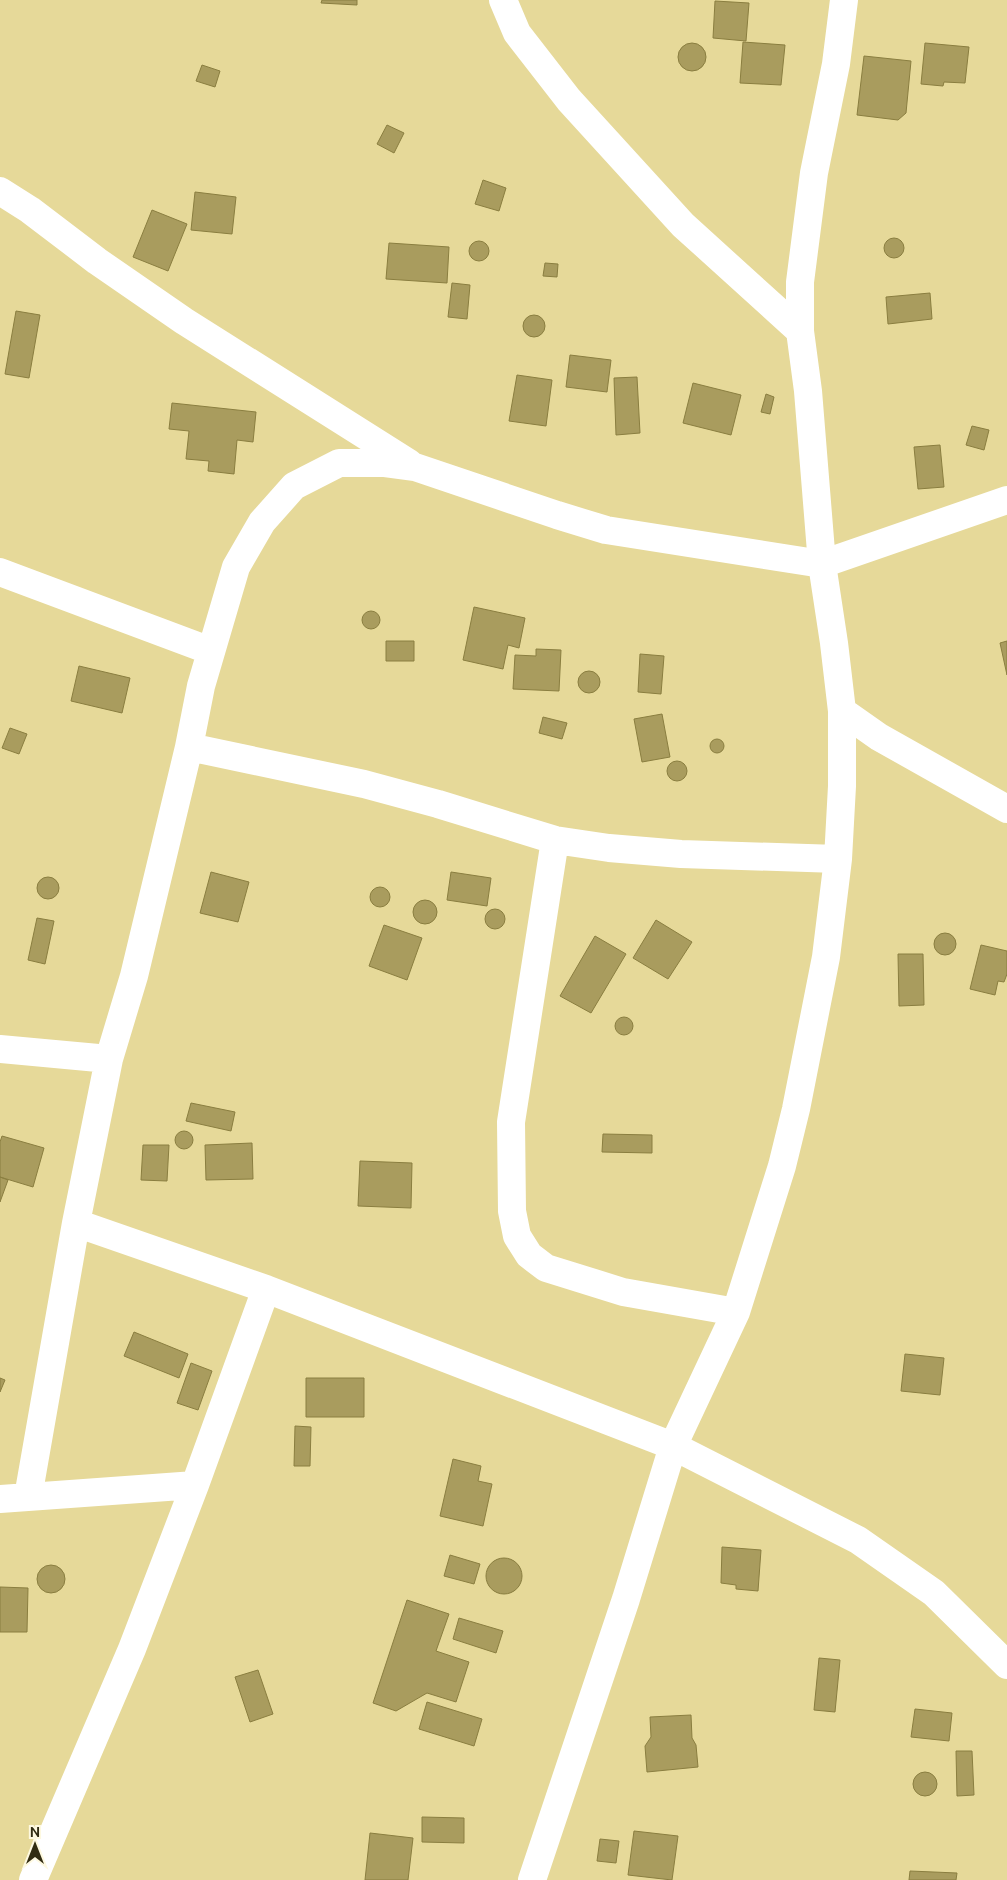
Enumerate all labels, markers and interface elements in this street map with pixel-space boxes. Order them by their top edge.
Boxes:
north arrow [10,1820,60,1870]
text: N [30,1824,40,1840]

